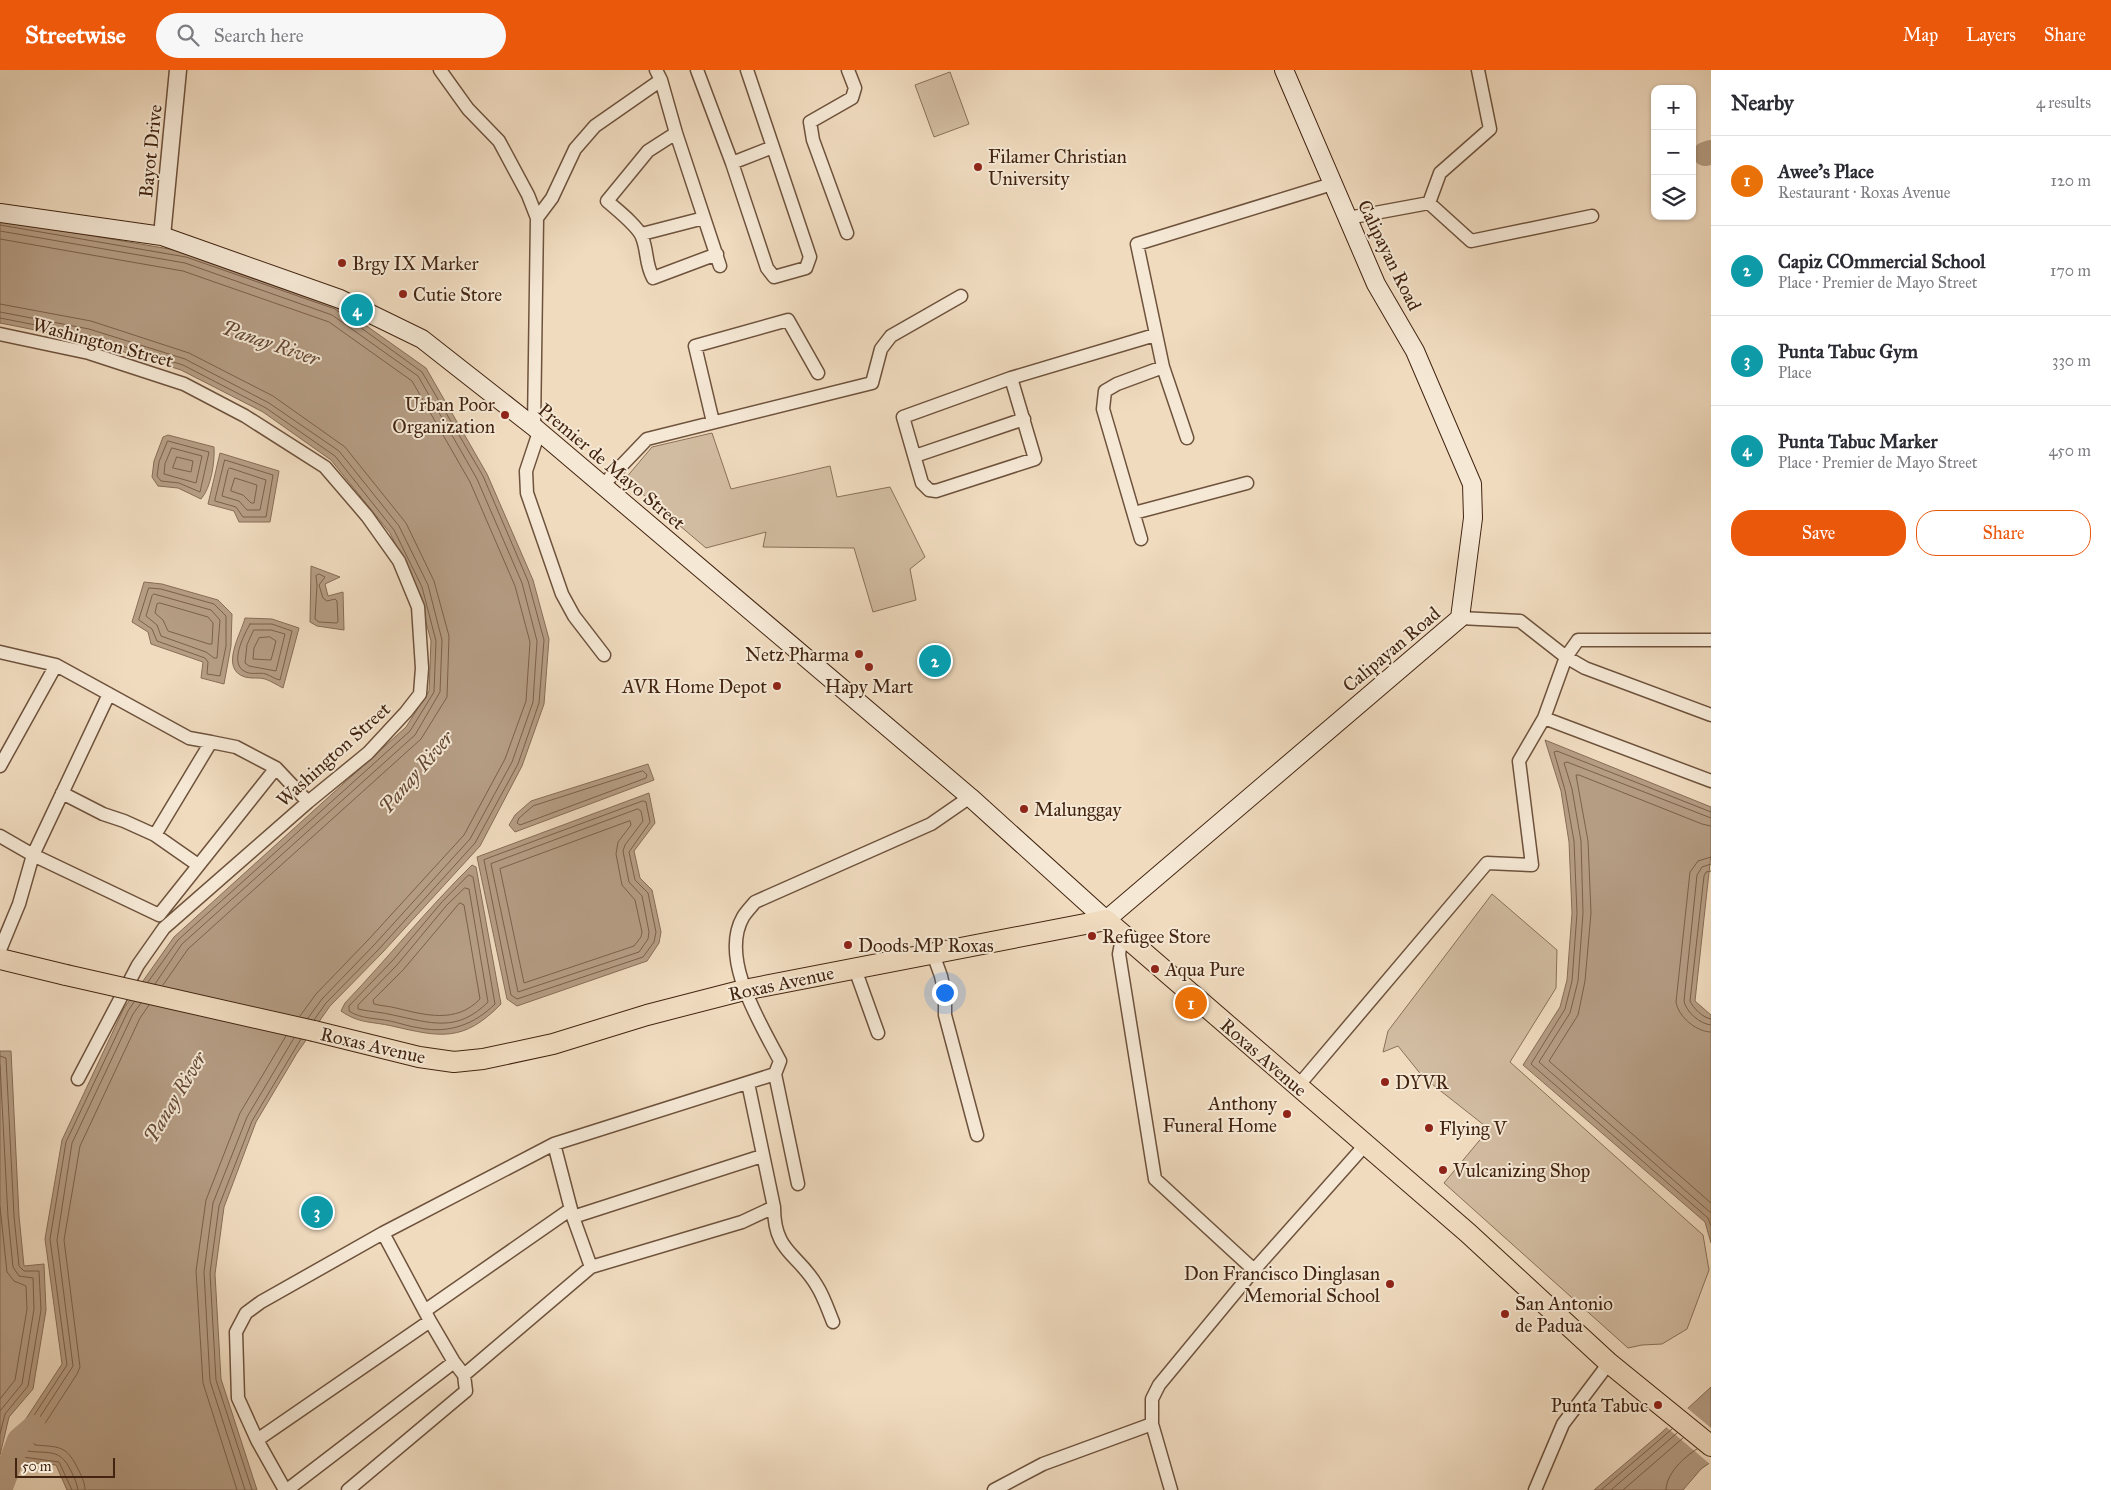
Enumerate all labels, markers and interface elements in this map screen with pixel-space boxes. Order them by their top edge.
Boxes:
search box [156,13,506,58]
text: Streetwise [25,20,126,50]
icon: search [174,21,202,49]
text: Search here [214,24,304,47]
text: Map [1903,24,1938,46]
text: Layers [1966,24,2016,46]
text: Share [2044,24,2086,46]
map controls [1651,85,1696,220]
button: + [1651,85,1696,130]
text: Nearby [1731,90,1794,116]
text: 4 results [2036,93,2091,112]
street label: Bayot Drive [134,103,167,199]
button: − [1651,130,1696,175]
place label: Filamer Christian University [988,145,1127,190]
text: Awee's Place [1778,160,1874,183]
marker: Filamer Christian University [972,161,984,173]
text: 1 [1744,171,1750,190]
text: 120 m [2051,171,2091,190]
button: layers [1651,175,1696,220]
text: Restaurant · Roxas Avenue [1778,183,1950,202]
street label: Calipayan Road [1353,196,1426,315]
text: Capiz COmmercial School [1778,250,1985,273]
place label: Brgy IX Marker [352,252,480,276]
marker: Brgy IX Marker [336,257,348,269]
text: 2 [1743,261,1751,280]
text: 170 m [2050,261,2091,280]
text: Place · Premier de Mayo Street [1778,273,1977,292]
place label: Cutie Store [413,283,502,306]
marker: Cutie Store [397,288,409,300]
pin: 4 [341,291,373,329]
street label: Washington Street [30,313,176,373]
water label: Panay River [219,315,324,371]
text: Punta Tabuc Gym [1778,340,1918,363]
text: 3 [1744,351,1750,370]
text: 330 m [2052,351,2091,370]
text: Place [1778,363,1812,382]
place label: Urban Poor Organization [392,393,496,439]
street label: Premier de Mayo Street [534,398,690,535]
marker: Urban Poor Organization [499,409,511,421]
text: Punta Tabuc Marker [1778,430,1938,453]
text: 4 [1743,441,1751,460]
text: 450 m [2048,441,2091,460]
text: Place · Premier de Mayo Street [1778,453,1977,472]
button: Save [1731,510,1906,556]
button: Share [1916,510,2091,556]
street label: Calipayan Road [1338,602,1445,697]
pin: 2 [919,642,951,680]
place label: Netz Pharma [745,643,850,666]
marker: Netz Pharma [853,648,865,660]
marker: Hapy Mart [863,661,875,673]
place label: AVR Home Depot [621,675,767,698]
place label: Hapy Mart [825,675,913,698]
marker: AVR Home Depot [771,680,783,692]
street label: Washington Street [272,697,396,812]
water label: Panay River [374,725,459,818]
place label: Malunggay [1034,798,1123,822]
marker: Malunggay [1018,803,1030,815]
place label: Refugee Store [1102,925,1211,949]
marker: Refugee Store [1086,930,1098,942]
place label: Doods MP Roxas [858,934,994,957]
marker: Doods MP Roxas [842,939,854,951]
place label: Aqua Pure [1164,958,1245,982]
street label: Roxas Avenue [726,961,836,1006]
marker: Aqua Pure [1149,963,1161,975]
your location [932,980,958,1006]
pin: 1 [1175,984,1207,1022]
street label: Roxas Avenue [1216,1013,1312,1101]
street label: Roxas Avenue [318,1022,428,1069]
water label: Panay River [139,1046,212,1147]
place label: DYVR [1395,1071,1449,1094]
marker: DYVR [1379,1076,1391,1088]
place label: Anthony Funeral Home [1162,1092,1278,1137]
marker: Anthony Funeral Home [1281,1108,1293,1120]
place label: Flying V [1439,1117,1508,1141]
marker: Flying V [1423,1122,1435,1134]
place label: Vulcanizing Shop [1452,1159,1590,1183]
marker: Vulcanizing Shop [1437,1164,1449,1176]
pin: 3 [301,1193,333,1231]
place label: Don Francisco Dinglasan Memorial School [1184,1262,1381,1307]
marker: Don Francisco Dinglasan Memorial School [1384,1278,1396,1290]
place label: San Antonio de Padua [1515,1292,1613,1337]
marker: San Antonio de Padua [1499,1308,1511,1320]
place label: Punta Tabuc [1551,1394,1648,1417]
marker: Punta Tabuc [1652,1399,1664,1411]
scale bar [15,1455,115,1478]
text: 50 m [22,1458,51,1475]

